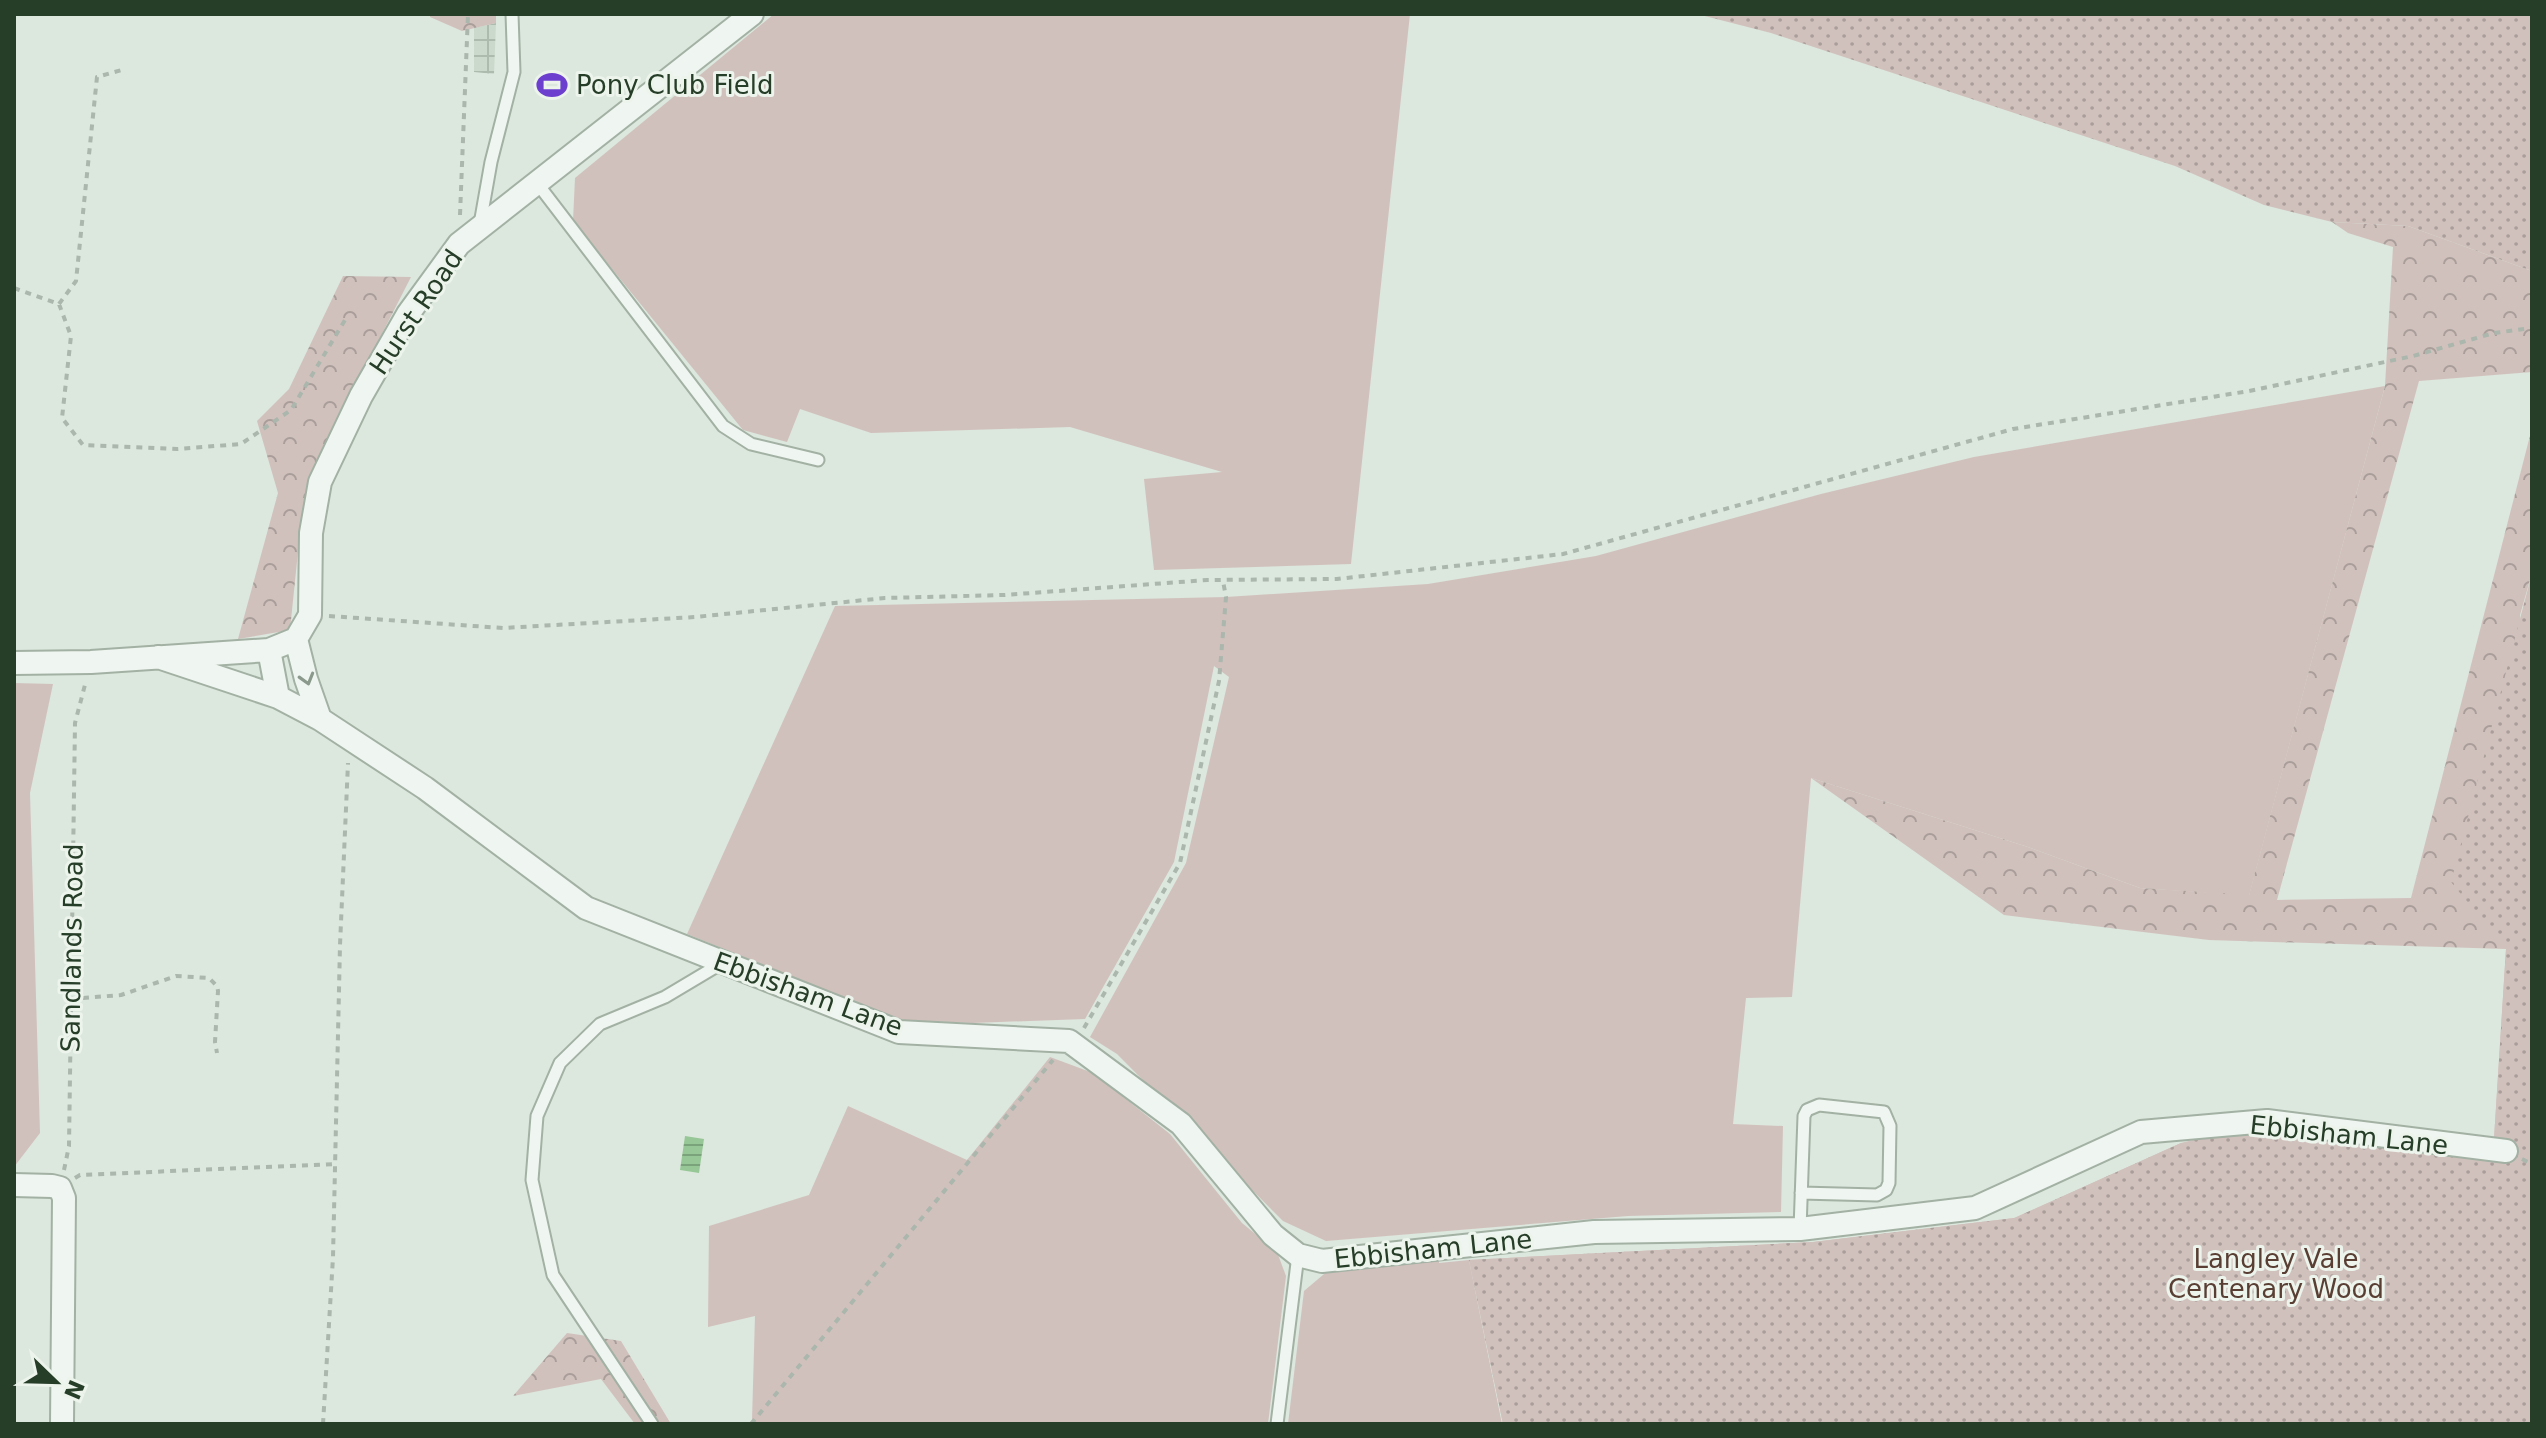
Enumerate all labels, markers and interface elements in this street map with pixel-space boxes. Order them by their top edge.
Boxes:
sports icon: Pony Club Field [535,68,569,102]
place label: Pony Club Field [576,70,773,100]
street label: Hurst Road [363,244,469,380]
one-way arrow [298,672,314,686]
street label: Sandlands Road [55,843,89,1053]
street label: Ebbisham Lane [709,946,907,1042]
street label: Ebbisham Lane [2248,1110,2450,1160]
street label: Ebbisham Lane [1332,1224,1534,1274]
park label: Langley Vale Centenary Wood [2168,1244,2384,1304]
north arrow [16,1342,96,1422]
text: N [59,1376,89,1403]

